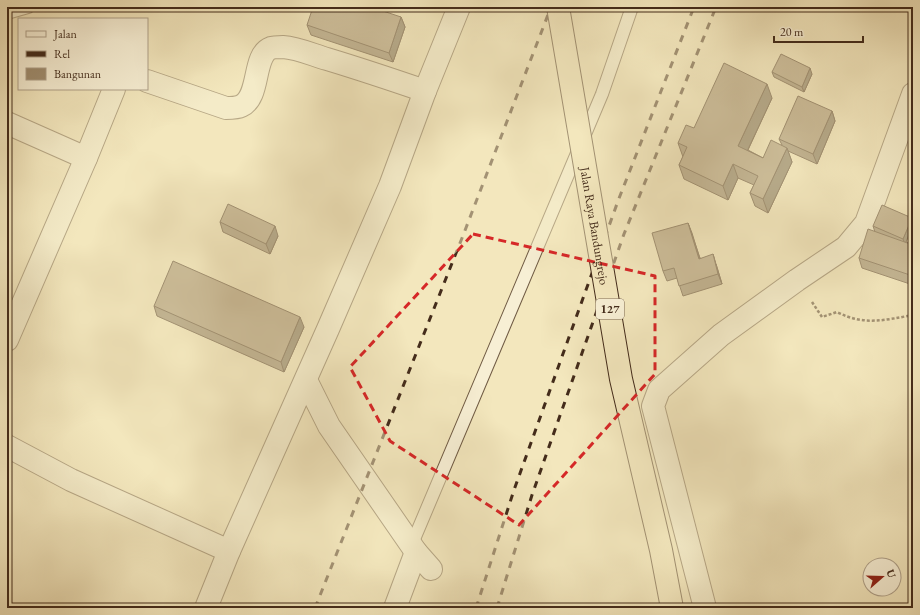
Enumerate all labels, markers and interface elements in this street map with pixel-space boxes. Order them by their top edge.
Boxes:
legend [18,18,148,90]
scale bar [774,18,863,44]
text: 20 m [780,24,804,40]
text: Jalan [53,26,78,42]
text: Rel [54,46,70,62]
text: Bangunan [54,66,102,82]
street label: Jalan Raya Bandungrejo [577,165,613,286]
road number: 127 [596,299,624,319]
north arrow [862,557,902,597]
text: U [883,567,900,581]

